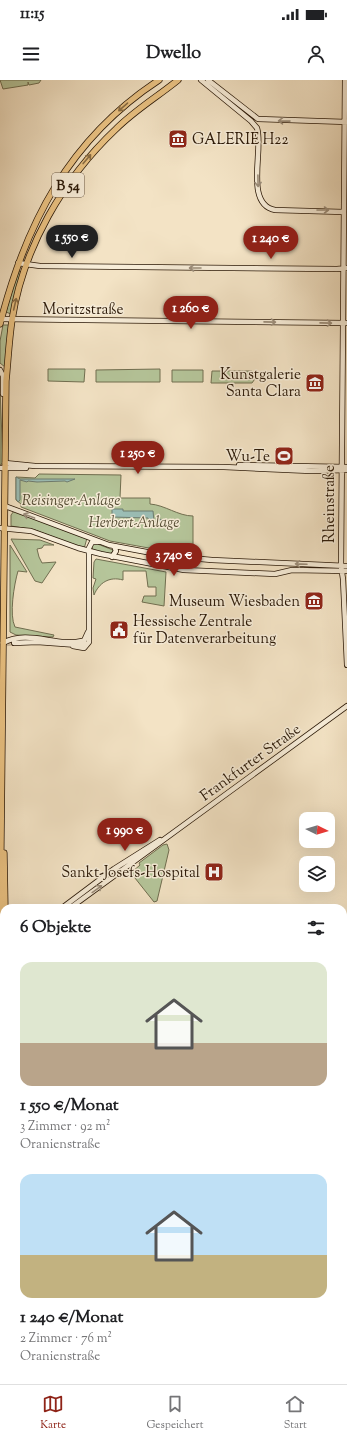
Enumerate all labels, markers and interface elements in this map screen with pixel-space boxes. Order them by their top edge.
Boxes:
text: 11:15 [20,4,44,25]
text: Dwello [146,41,201,67]
icon: menu [20,43,42,65]
icon: person [305,43,327,65]
one-way arrow [118,103,128,112]
one-way arrow [278,117,291,125]
museum icon: GALERIE H22 [167,128,189,150]
place label: GALERIE H22 [192,130,288,151]
one-way arrow [83,154,92,165]
road number: B 54 [52,173,84,197]
one-way arrow [254,174,262,187]
one-way arrow [316,206,329,214]
pin: 1 550 € [35,225,109,259]
pin: 1 240 € [234,226,308,260]
text: 1 550 € [55,229,89,247]
text: 1 240 € [252,230,290,248]
one-way arrow [189,264,202,272]
pin: 1 260 € [154,296,228,330]
one-way arrow [12,298,20,311]
street label: Moritzstraße [43,300,123,321]
text: 1 260 € [172,300,210,318]
one-way arrow [263,319,276,326]
one-way arrow [319,319,332,327]
place label: Kunstgalerie Santa Clara [220,365,301,403]
museum icon: Kunstgalerie Santa Clara [304,372,326,394]
pin: 1 250 € [101,441,175,475]
text: 1 250 € [120,445,156,463]
sports icon: Wu-Te [273,445,295,467]
place label: Wu-Te [226,447,270,468]
street label: Rheinstraße [320,465,341,543]
park label: Reisinger-Anlage [22,491,120,512]
one-way arrow [23,512,36,519]
park label: Herbert-Anlage [89,513,179,534]
pin: 3 740 € [137,543,211,577]
text: 3 740 € [155,547,193,565]
one-way arrow [295,560,308,568]
museum icon: Museum Wiesbaden [303,590,325,612]
place label: Museum Wiesbaden [169,592,300,613]
place label: Hessische Zentrale für Datenverarbeitung [133,612,276,650]
public building icon: Hessische Zentrale für Datenverarbeitung [108,619,130,641]
street label: Frankfurter Straße [196,720,305,807]
north arrow [299,812,335,848]
map controls [299,812,335,892]
pin: 1 990 € [88,818,162,852]
text: 1 990 € [106,822,144,840]
button: layers [299,856,335,892]
hospital icon: Sankt-Josefs-Hospital [203,861,225,883]
place label: Sankt-Josefs-Hospital [61,863,200,884]
one-way arrow [91,885,102,893]
text: 6 Objekte [20,916,91,940]
icon: filters [305,917,327,939]
icon: home [138,988,210,1060]
text: 1 550 €/Monat [20,1094,119,1118]
text: 3 Zimmer · 92 m² [20,1118,110,1136]
text: Oranienstraße [20,1136,100,1154]
icon: home [138,1200,210,1272]
text: 1 240 €/Monat [20,1306,123,1330]
text: 2 Zimmer · 76 m² [20,1330,112,1348]
text: Oranienstraße [20,1348,100,1366]
tab: Karte [40,1393,66,1433]
tab: Gespeichert [146,1393,203,1433]
tab: Start [284,1393,307,1433]

